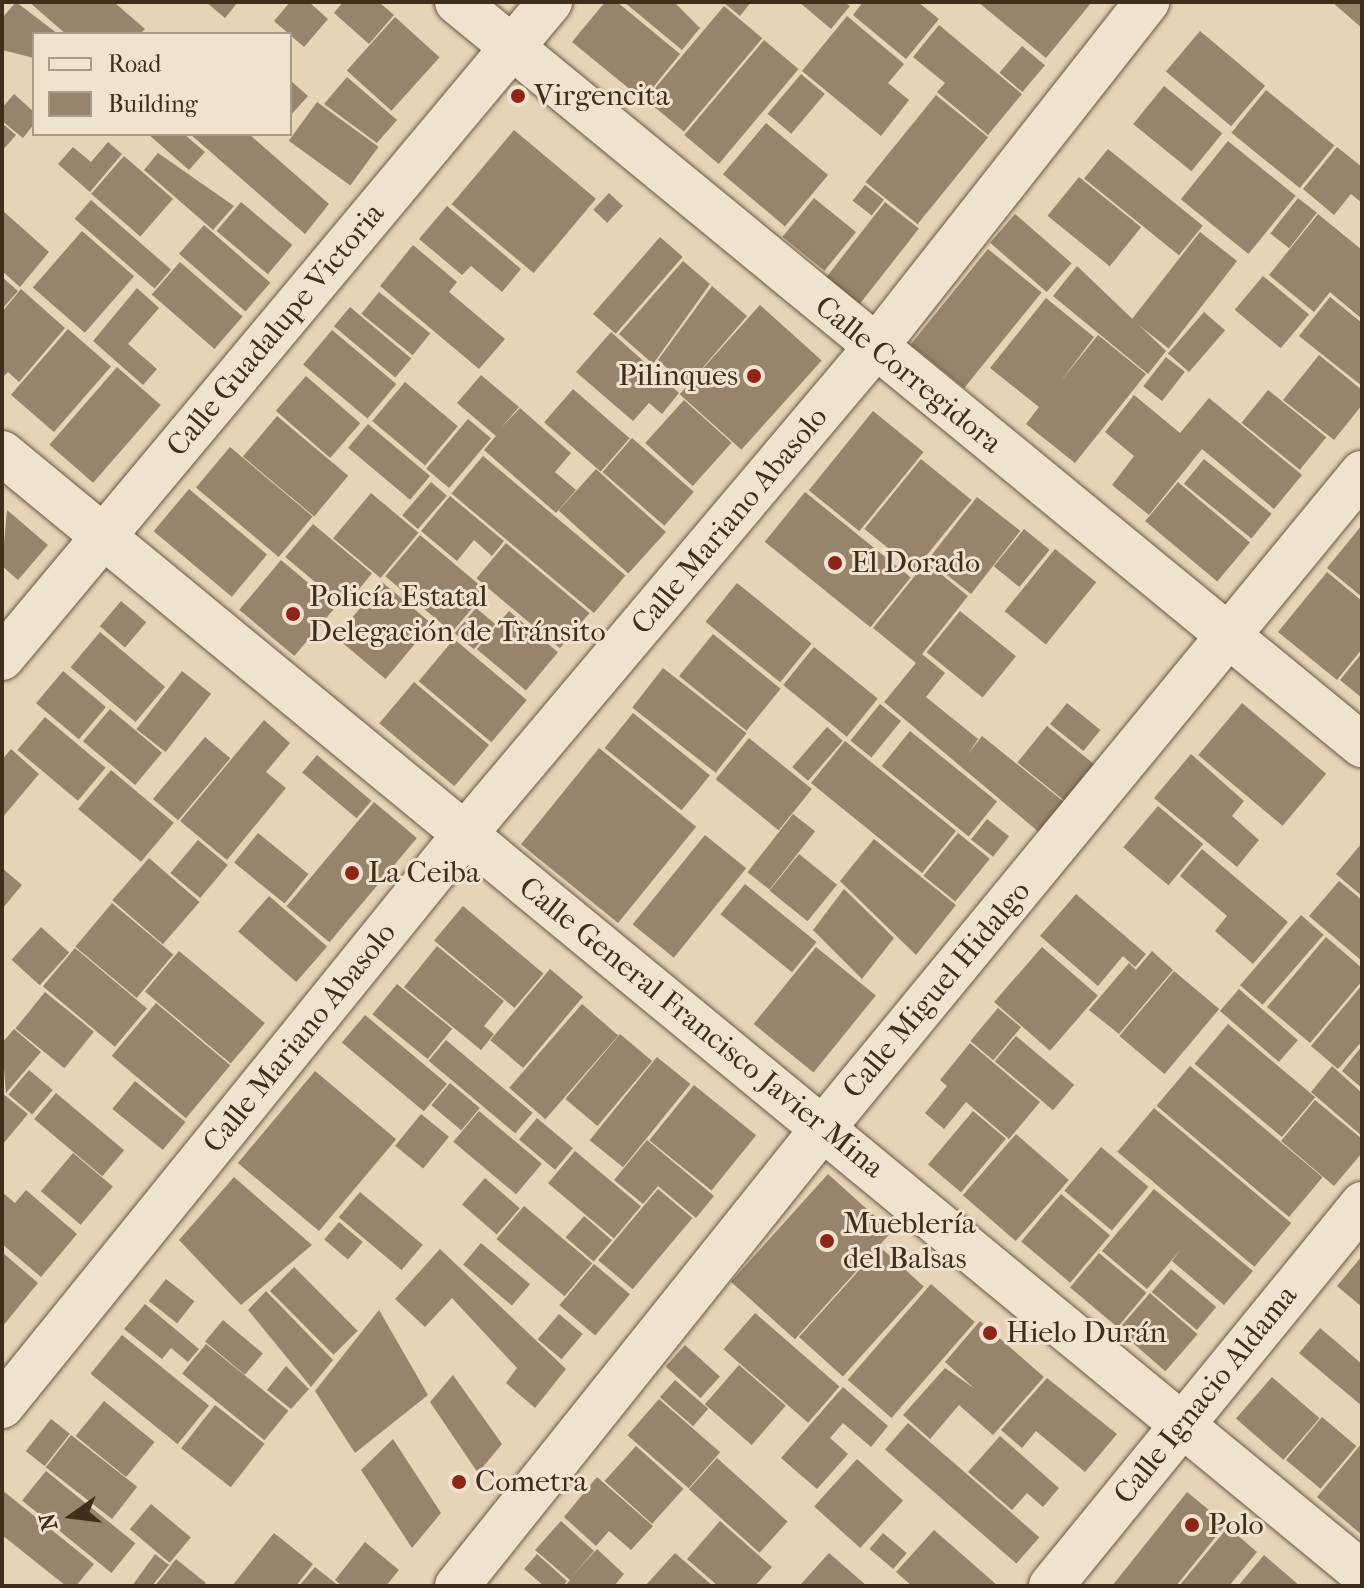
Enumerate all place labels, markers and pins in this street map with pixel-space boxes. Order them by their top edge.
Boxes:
place label: Virgencita [534,78,670,114]
marker: Virgencita [509,87,527,105]
place label: Pilinques [618,358,738,394]
marker: Pilinques [745,367,763,385]
place label: El Dorado [851,545,980,581]
marker: El Dorado [826,554,844,572]
place label: Policía Estatal Delegación de Tránsito [309,579,606,650]
marker: Policía Estatal Delegación de Tránsito [284,605,302,623]
place label: La Ceiba [368,855,480,891]
marker: La Ceiba [343,864,361,882]
place label: Mueblería del Balsas [843,1206,976,1276]
marker: Mueblería del Balsas [818,1232,836,1250]
place label: Hielo Durán [1006,1315,1167,1351]
marker: Hielo Durán [981,1324,999,1342]
place label: Cometra [475,1464,587,1500]
marker: Cometra [450,1473,468,1491]
place label: Polo [1208,1507,1264,1543]
marker: Polo [1183,1516,1201,1534]

